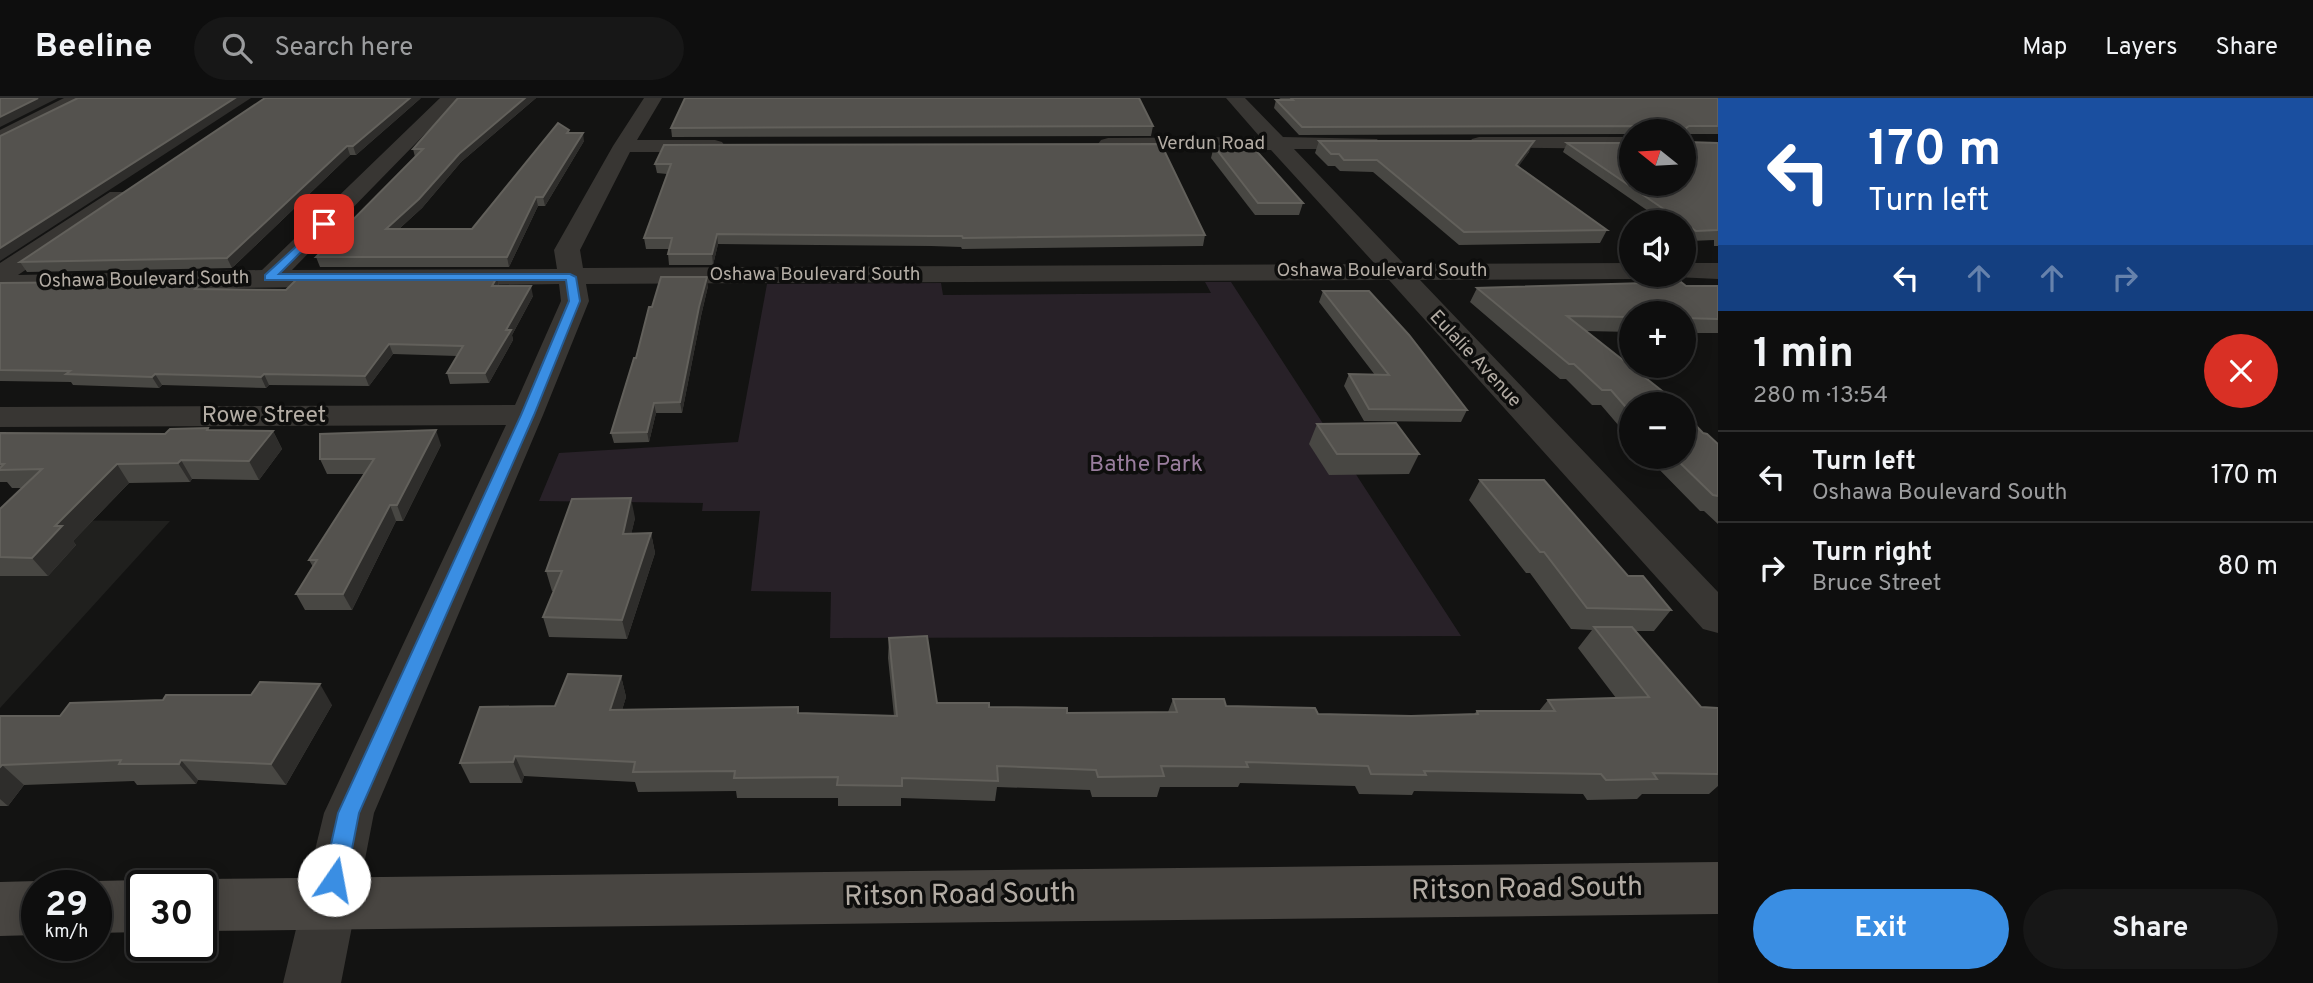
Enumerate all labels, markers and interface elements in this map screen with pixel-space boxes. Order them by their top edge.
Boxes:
search box [194,17,684,80]
text: Beeline [35,27,152,69]
icon: search [218,29,256,67]
text: Search here [274,32,413,65]
text: Map [2022,33,2067,63]
text: Layers [2105,33,2177,63]
text: Share [2215,33,2278,63]
north arrow [1619,119,1696,196]
map controls [1619,119,1696,469]
text: 170 m [1868,121,2001,183]
icon: left [1753,126,1844,217]
street label: Verdun Road [1157,132,1265,156]
text: Turn left [1868,182,1989,222]
pin [294,194,354,254]
icon: arrive [305,205,343,243]
button: sound [1619,210,1696,287]
street label: Oshawa Boulevard South [1277,259,1487,283]
icon: left [1887,259,1925,297]
icon: ahead [1960,259,1998,297]
icon: ahead [2033,259,2071,297]
icon: right [2106,259,2144,297]
street label: Oshawa Boulevard South [710,263,920,287]
street label: Oshawa Boulevard South [38,266,250,294]
button: + [1619,301,1696,378]
street label: Eulalie Avenue [1424,305,1526,413]
text: 1 min [1753,329,1854,382]
button: close [2204,334,2278,408]
text: 280 m · 13:54 [1753,382,1888,411]
button: − [1619,392,1696,469]
street label: Rowe Street [202,402,326,431]
text: Turn left [1812,446,1916,479]
park label: Bathe Park [1089,451,1203,480]
icon: left [1753,458,1791,496]
text: 170 m [2211,460,2278,493]
text: Oshawa Boulevard South [1812,479,2067,508]
text: Turn right [1812,537,1932,570]
icon: right [1753,549,1791,587]
text: 80 m [2218,551,2278,584]
text: Bruce Street [1812,570,1941,599]
position arrow [297,843,371,917]
speed limit sign: 30 [126,870,217,961]
street label: Ritson Road South [1411,870,1643,910]
street label: Ritson Road South [844,876,1076,916]
text: 29 [45,884,88,928]
button: Exit [1753,889,2009,969]
button: Share [2023,889,2278,969]
text: km/h [45,921,88,944]

